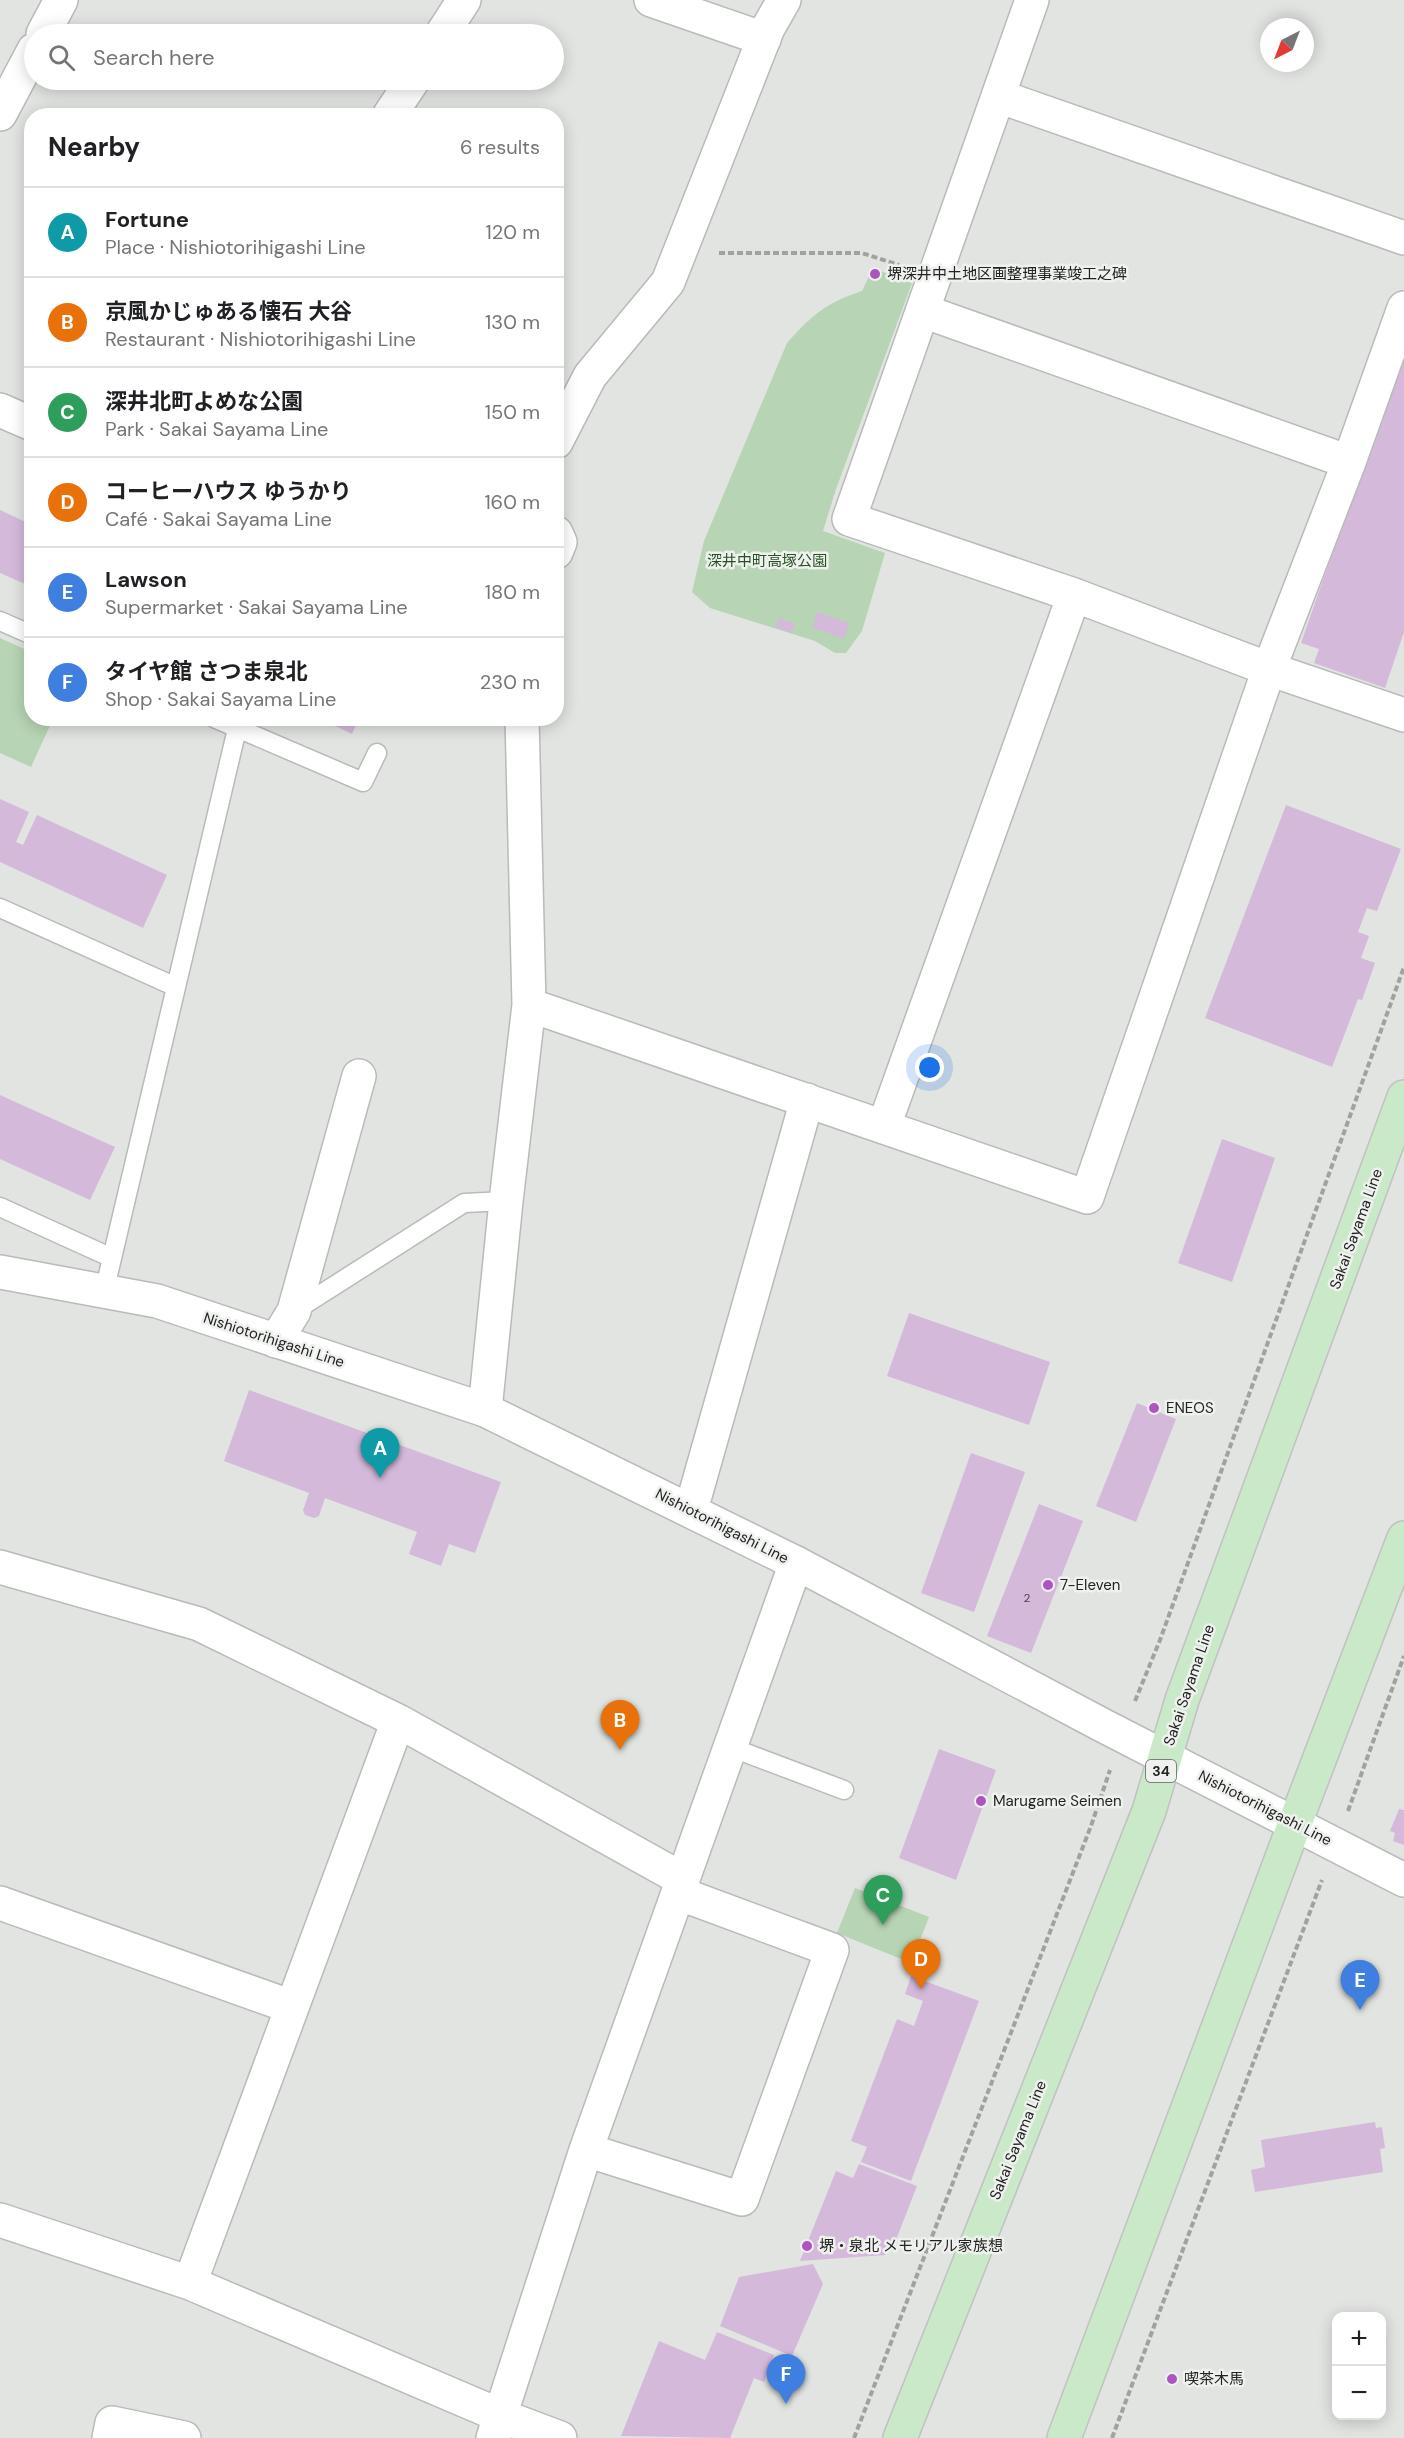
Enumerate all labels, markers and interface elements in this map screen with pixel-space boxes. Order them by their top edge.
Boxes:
north arrow [1260,18,1314,72]
search box [24,24,564,90]
icon: search [45,41,78,74]
text: Search here [93,43,214,72]
text: Nearby [48,130,140,164]
text: 6 results [460,134,540,160]
text: Fortune [105,205,189,234]
text: A [60,219,75,245]
text: 120 m [486,219,540,245]
text: Place · Nishiotorihigashi Line [105,234,366,260]
place label: 堺深井中土地区画整理事業竣工之碑 [887,264,1127,284]
marker: 堺深井中土地区画整理事業竣工之碑 [868,267,882,281]
text: 京風かじゅある懐石 大谷 [105,297,352,326]
text: B [61,309,74,335]
text: 130 m [485,309,540,335]
text: Restaurant · Nishiotorihigashi Line [105,326,416,352]
text: 深井北町よめな公園 [105,387,303,416]
text: C [60,399,75,425]
text: 150 m [485,399,540,425]
text: Park · Sakai Sayama Line [105,416,328,442]
text: コーヒーハウス ゆうかり [105,477,352,506]
text: D [60,489,75,515]
text: 160 m [484,489,540,515]
text: Café · Sakai Sayama Line [105,506,332,532]
park label: 深井中町高塚公園 [707,551,827,571]
text: Lawson [105,565,187,594]
text: E [62,579,73,605]
text: 180 m [485,579,540,605]
text: Supermarket · Sakai Sayama Line [105,594,408,620]
text: タイヤ館 さつま泉北 [105,657,308,686]
text: F [62,669,73,695]
text: 230 m [480,669,540,695]
text: Shop · Sakai Sayama Line [105,686,336,712]
your location [915,1053,944,1082]
street label: Sakai Sayama Line [1325,1166,1387,1292]
street label: Nishiotorihigashi Line [201,1308,347,1372]
place label: ENEOS [1166,1398,1214,1418]
marker: ENEOS [1147,1401,1161,1415]
pin: A [360,1428,400,1478]
street label: Nishiotorihigashi Line [652,1484,792,1568]
place label: 7-Eleven [1060,1575,1120,1595]
marker: 7-Eleven [1041,1578,1055,1592]
house number: 2 [1024,1590,1031,1606]
street label: Sakai Sayama Line [1159,1622,1219,1748]
pin: B [600,1700,640,1750]
road number: 34 [1146,1760,1176,1782]
street label: Nishiotorihigashi Line [1195,1766,1335,1850]
place label: Marugame Seimen [993,1791,1122,1811]
marker: Marugame Seimen [974,1794,988,1808]
pin: C [864,1876,902,1925]
pin: D [902,1940,940,1989]
pin: E [1340,1960,1380,2010]
street label: Sakai Sayama Line [985,2077,1051,2203]
place label: 堺・泉北 メモリアル家族想 [819,2236,1003,2256]
marker: 堺・泉北 メモリアル家族想 [800,2239,814,2253]
map controls [1332,2312,1386,2420]
button: + [1332,2312,1386,2366]
pin: F [766,2354,806,2404]
button: − [1332,2366,1386,2420]
place label: 喫茶木馬 [1184,2369,1244,2389]
marker: 喫茶木馬 [1165,2372,1179,2386]

